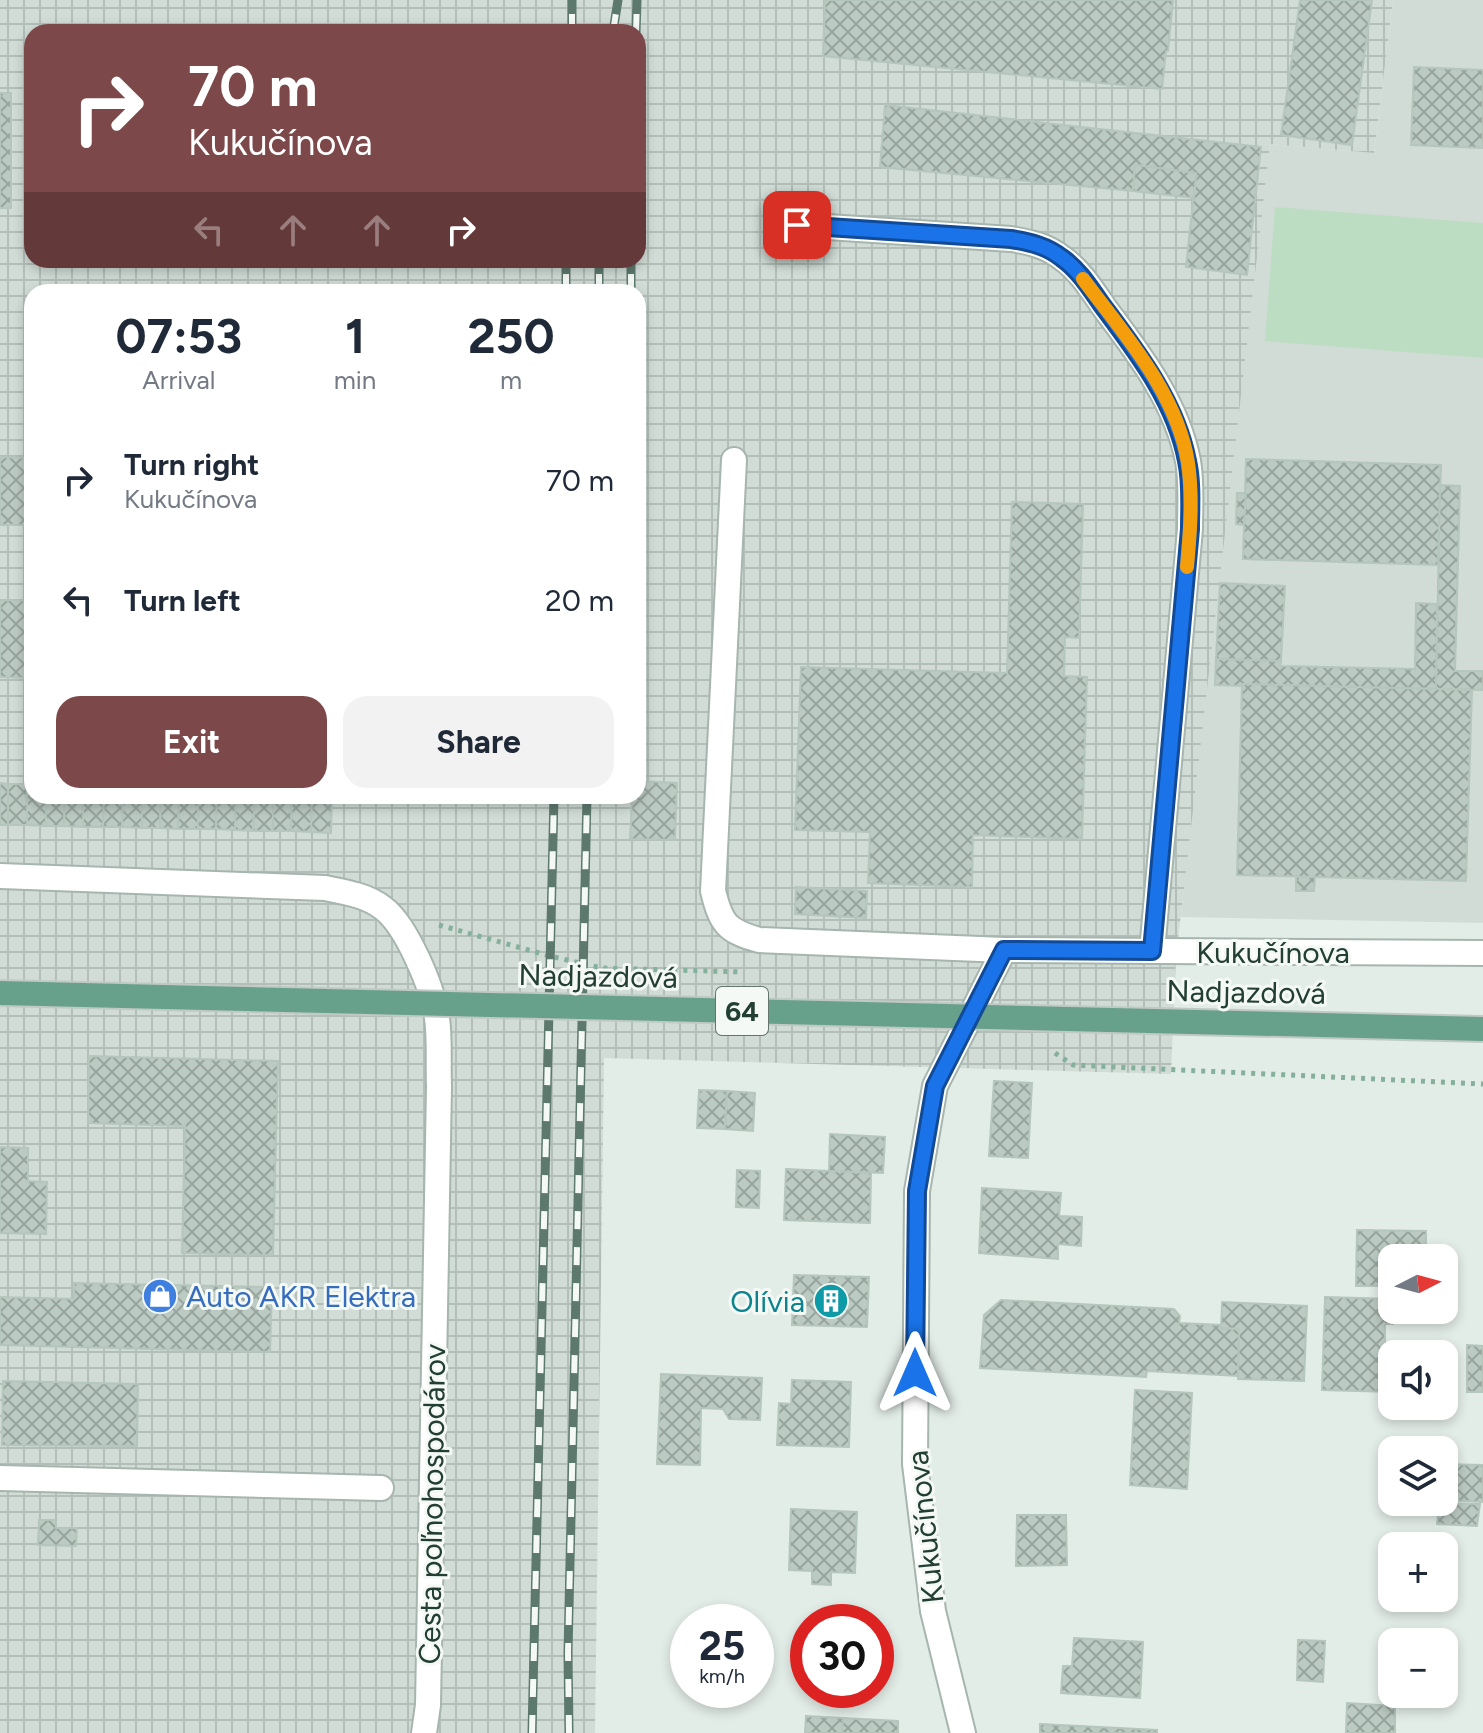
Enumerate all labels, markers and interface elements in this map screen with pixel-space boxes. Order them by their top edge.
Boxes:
text: 70 m [188,53,318,120]
icon: right [56,56,160,160]
text: Kukučínova [188,121,373,164]
pin [763,191,831,259]
icon: arrive [775,203,819,247]
icon: left [187,208,231,252]
icon: ahead [271,208,315,252]
icon: ahead [355,208,399,252]
icon: right [439,208,483,252]
text: 07:53 [115,307,242,365]
text: 1 [345,307,365,365]
text: 250 [468,307,555,365]
text: Arrival [142,364,216,396]
text: min [334,364,376,396]
text: m [500,364,522,396]
text: Turn right [124,446,259,483]
icon: right [56,458,100,502]
text: 70 m [546,462,614,499]
text: Kukučínova [124,483,257,515]
icon: left [56,578,100,622]
text: Turn left [124,582,241,619]
text: 20 m [545,582,614,619]
button: Exit [56,696,327,788]
button: Share [343,696,614,788]
street label: Kukučínova [1196,934,1350,971]
street label: Nadjazdová [518,956,678,996]
street label: Nadjazdová [1166,972,1326,1012]
road number: 64 [716,987,768,1035]
north arrow [1378,1244,1458,1324]
map controls [1378,1244,1458,1708]
shop icon: Auto AKR Elektra [141,1277,179,1315]
place label: Auto AKR Elektra [186,1278,416,1315]
building icon: Olívia [812,1282,850,1320]
place label: Olívia [730,1283,805,1320]
position arrow [873,1331,957,1415]
button: sound [1378,1340,1458,1420]
street label: Cesta poľnohospodárov [411,1343,453,1665]
button: layers [1378,1436,1458,1516]
street label: Kukučínova [899,1449,951,1605]
button: + [1378,1532,1458,1612]
speed limit sign: 30 [790,1604,894,1708]
text: 25 [699,1622,745,1670]
button: − [1378,1628,1458,1708]
text: km/h [699,1664,745,1688]

